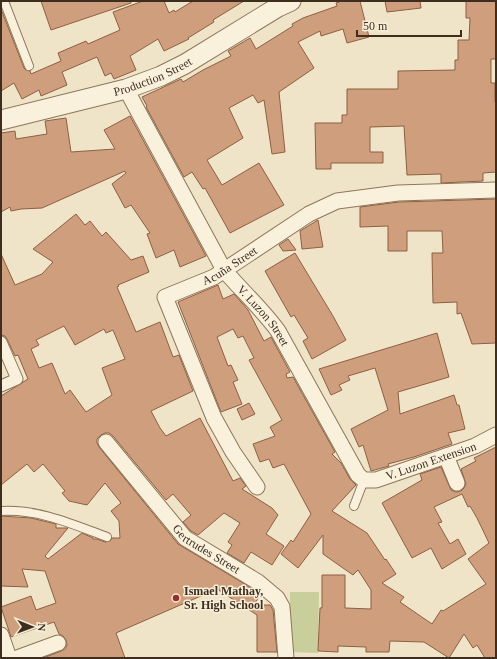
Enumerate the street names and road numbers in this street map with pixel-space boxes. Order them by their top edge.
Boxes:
street label: Production Street [112,54,195,99]
street label: Acuña Street [200,243,260,288]
street label: V. Luzon Street [234,282,292,349]
street label: V. Luzon Extension [384,439,478,483]
street label: Gertrudes Street [170,522,243,577]

